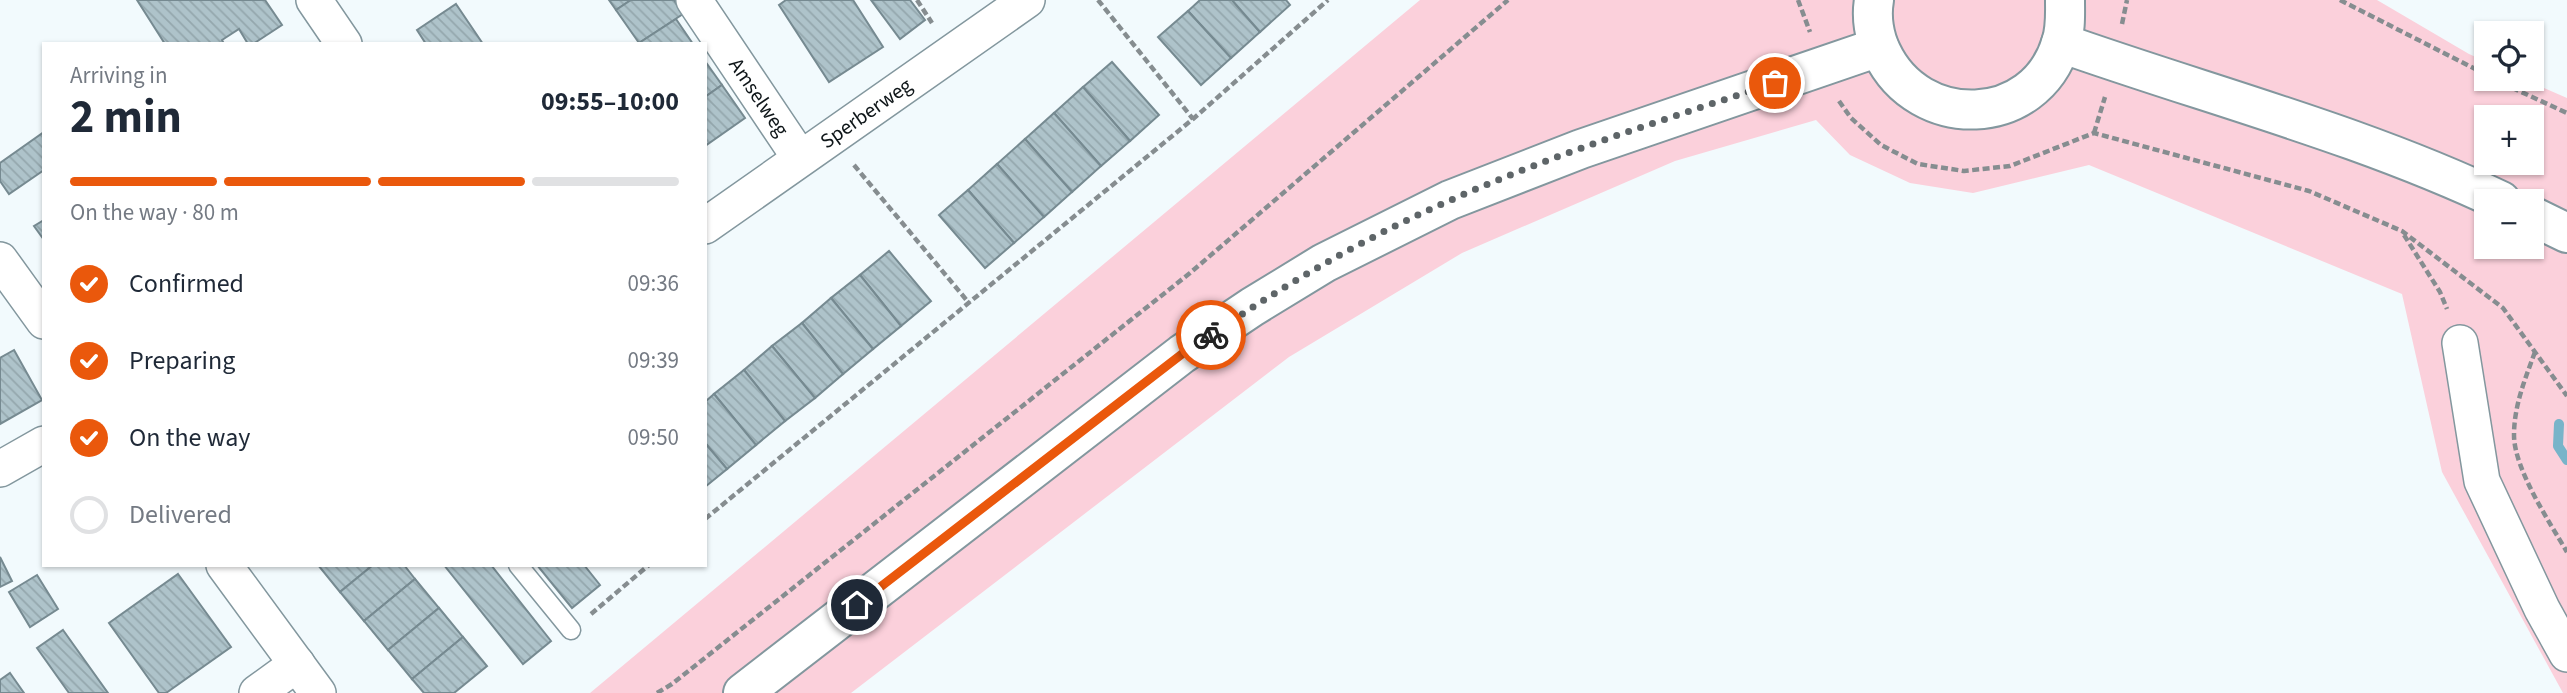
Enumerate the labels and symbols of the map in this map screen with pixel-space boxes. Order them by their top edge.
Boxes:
street label: Amselweg [722,52,797,143]
pin [1745,53,1805,113]
street label: Sperberweg [814,70,918,156]
courier [1176,300,1246,370]
pin [827,575,887,635]

